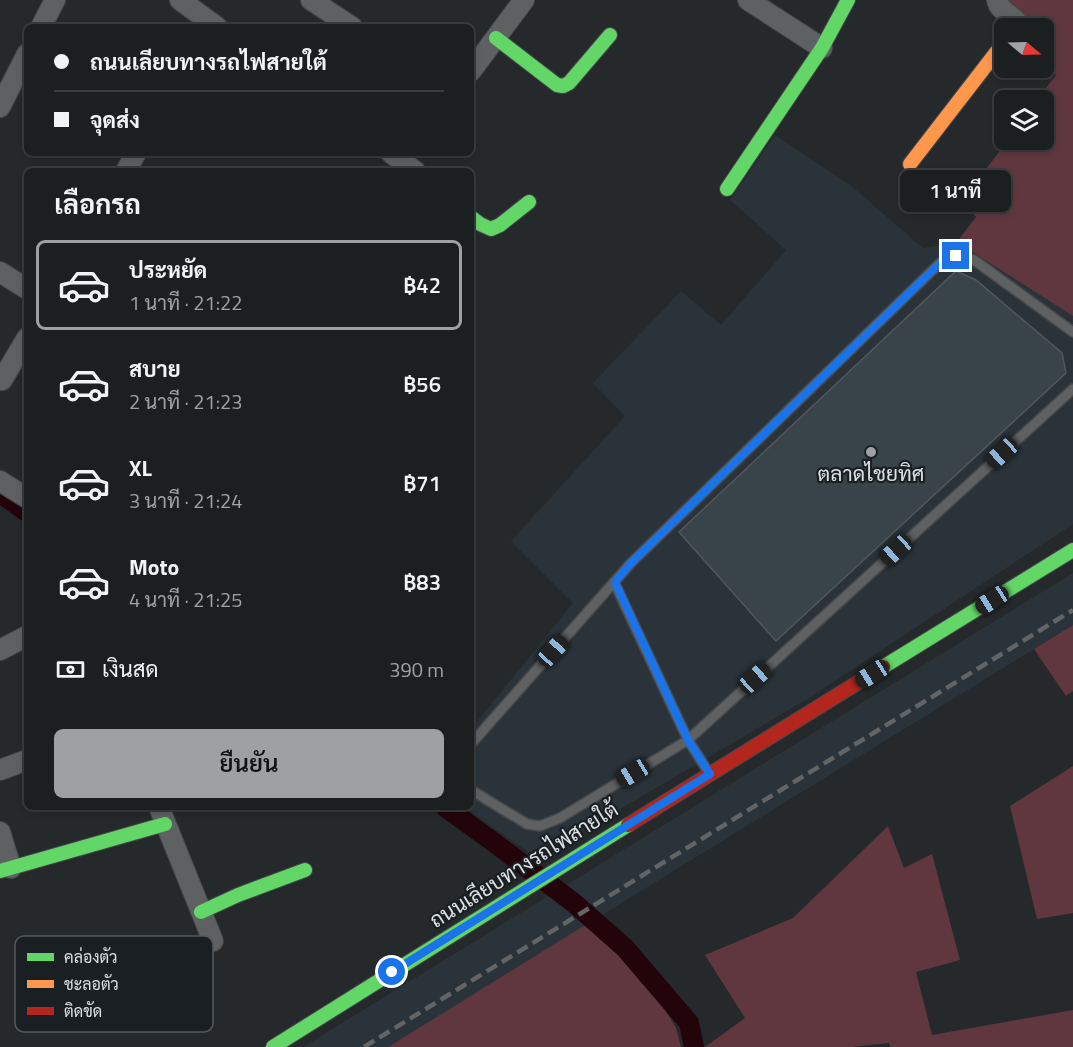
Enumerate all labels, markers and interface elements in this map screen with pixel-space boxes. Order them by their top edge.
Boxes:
north arrow [994,18,1054,78]
map controls [994,18,1054,150]
text: ถนนเลียบทางรถไฟสายใต้ [90,45,327,79]
button: layers [994,90,1054,150]
text: จุดส่ง [90,103,140,137]
callout: 1 นาที [900,169,1012,211]
text: 1 นาที [930,175,981,206]
text: เลือกรถ [54,183,141,224]
route end [942,242,969,269]
text: ประหยัด [129,253,207,287]
icon: car [57,258,111,312]
text: ฿42 [403,268,441,302]
text: 1 นาที · 21:22 [129,287,242,318]
text: สบาย [129,352,181,386]
icon: car [57,357,111,411]
text: ฿56 [403,367,441,401]
text: 2 นาที · 21:23 [129,386,242,417]
car [983,434,1021,472]
marker: ตลาดไชยทิศ [864,445,878,459]
text: XL [129,451,152,485]
icon: car [57,456,111,510]
place label: ตลาดไชยทิศ [818,457,924,489]
text: ฿71 [403,466,441,500]
text: 3 นาที · 21:24 [129,485,242,516]
car [877,531,915,569]
text: Moto [129,550,179,584]
icon: car [57,555,111,609]
text: ฿83 [403,565,441,599]
car [972,583,1012,617]
text: 4 นาที · 21:25 [129,584,242,615]
car [534,632,572,670]
text: เงินสด [102,652,159,686]
icon: cash [54,653,87,686]
text: 390 m [389,654,444,685]
car [852,657,892,691]
car [736,659,774,697]
button: ยืนยัน [54,729,444,798]
car [613,756,653,790]
street label: ถนนเลียบทางรถไฟสายใต้ [423,793,625,935]
legend [15,936,213,1032]
text: คล่องตัว [64,945,118,969]
route start [378,958,405,985]
text: ชะลอตัว [64,972,119,996]
text: ติดขัด [64,999,102,1023]

